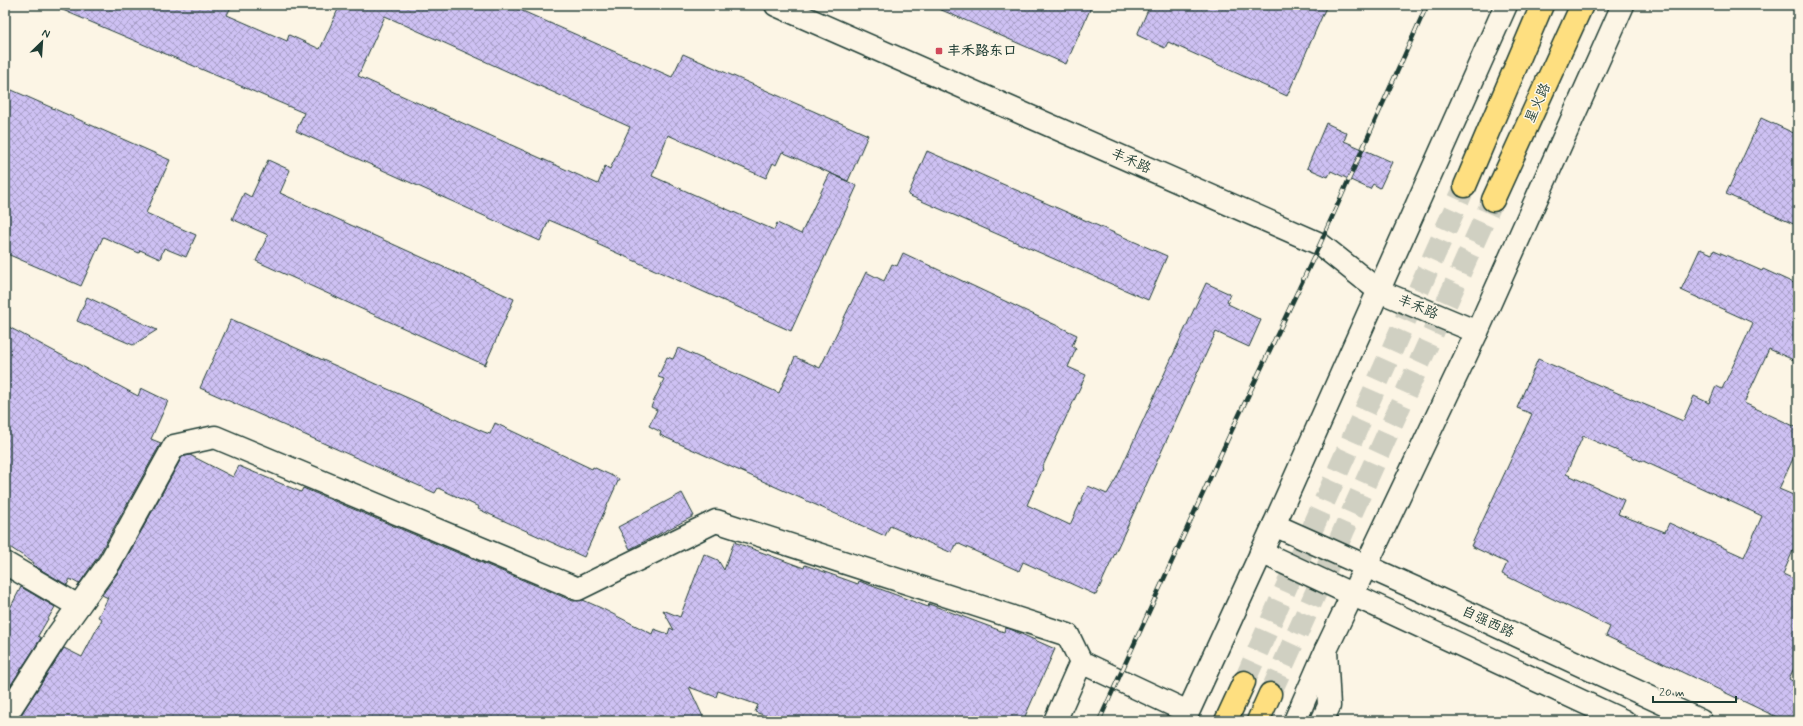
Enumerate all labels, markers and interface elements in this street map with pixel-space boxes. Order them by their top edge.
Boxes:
north arrow [22,22,62,62]
text: N [40,26,52,42]
place label: 丰禾路东口 [947,42,1017,60]
marker: 丰禾路东口 [934,46,944,56]
street label: 星火路 [1521,80,1555,126]
street label: 丰禾路 [1108,144,1154,178]
street label: 丰禾路 [1395,291,1441,323]
street label: 自强西路 [1459,602,1517,642]
scale bar [1653,678,1736,704]
text: 20 m [1659,685,1685,701]

